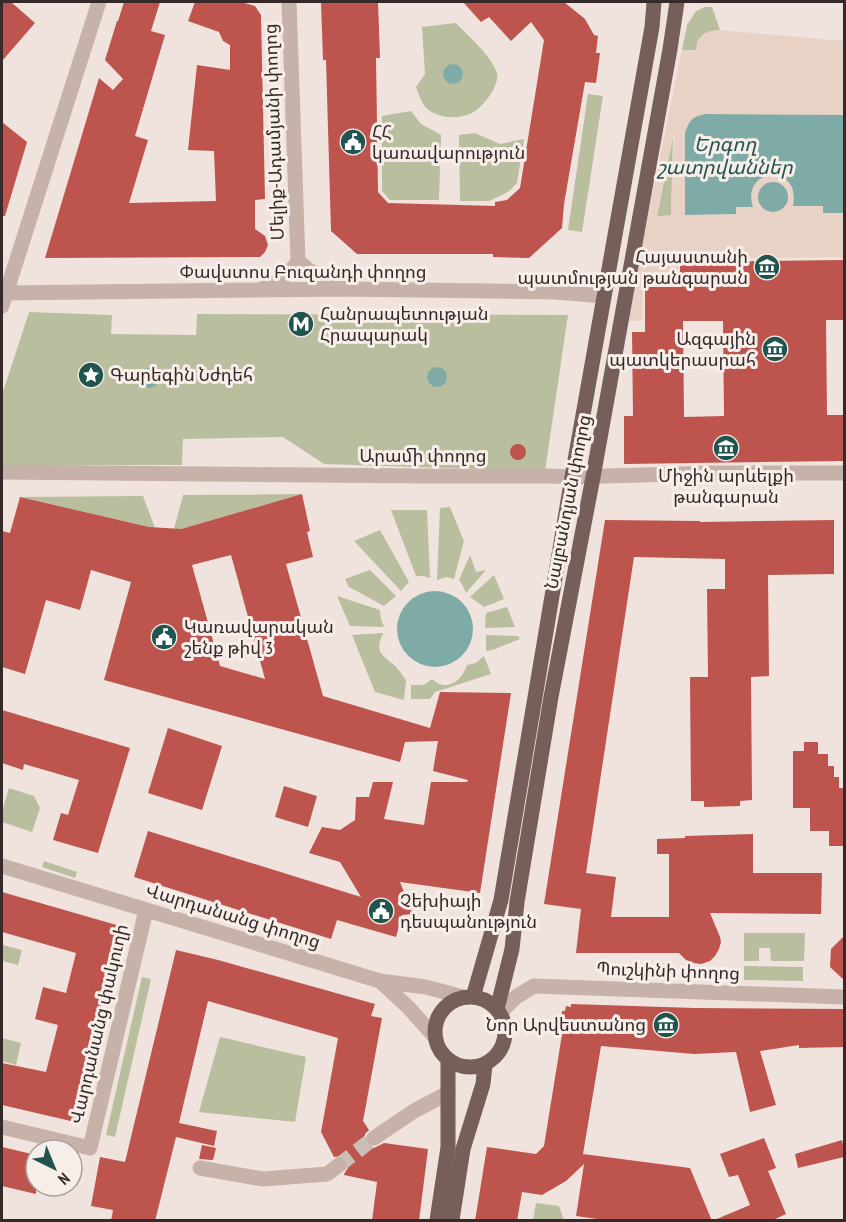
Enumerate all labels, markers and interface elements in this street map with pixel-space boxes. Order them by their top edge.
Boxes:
street label: Մելիք-Ադամյանի փողոց [258,23,289,241]
place label: ՀՀ կառավարություն [372,120,525,164]
public building icon: ՀՀ կառավարություն [338,127,368,157]
water label: Երգող շատրվաններ [656,131,794,180]
place label: Հայաստանի պատմության թանգարան [518,245,748,289]
museum icon: Հայաստանի պատմության թանգարան [752,252,782,282]
street label: Փավստոս Բուզանդի փողոց [180,260,426,283]
place label: Հանրապետության Հրապարակ [320,302,489,346]
metro station icon: Հանրապետության Հրապարակ [286,309,316,339]
place label: Ազգային պատկերասրահ [609,327,756,371]
museum icon: Ազգային պատկերասրահ [760,334,790,364]
place icon: Գարեգին Նժդեհ [76,360,106,390]
place label: Գարեգին Նժդեհ [110,363,253,386]
street label: Նալբանդյան փողոց [539,413,596,591]
museum icon: Միջին արևելքի թանգարան [711,433,741,463]
street label: Արամի փողոց [359,444,487,467]
place label: Միջին արևելքի թանգարան [658,464,794,508]
place label: Կառավարական շենք թիվ 3 [184,615,334,659]
public building icon: Կառավարական շենք թիվ 3 [149,622,179,652]
street label: Վարդանանց փողոց [143,878,323,953]
place label: Չեխիայի դեսպանություն [400,889,537,933]
public building icon: Չեխիայի դեսպանություն [366,896,396,926]
street label: Վարդանանց փակուղի [64,922,133,1126]
street label: Պուշկինի փողոց [596,956,740,985]
museum icon: Նոր Արվեստանոց [651,1010,681,1040]
place label: Նոր Արվեստանոց [486,1013,646,1036]
north arrow [24,1138,84,1198]
text: N [54,1169,74,1189]

